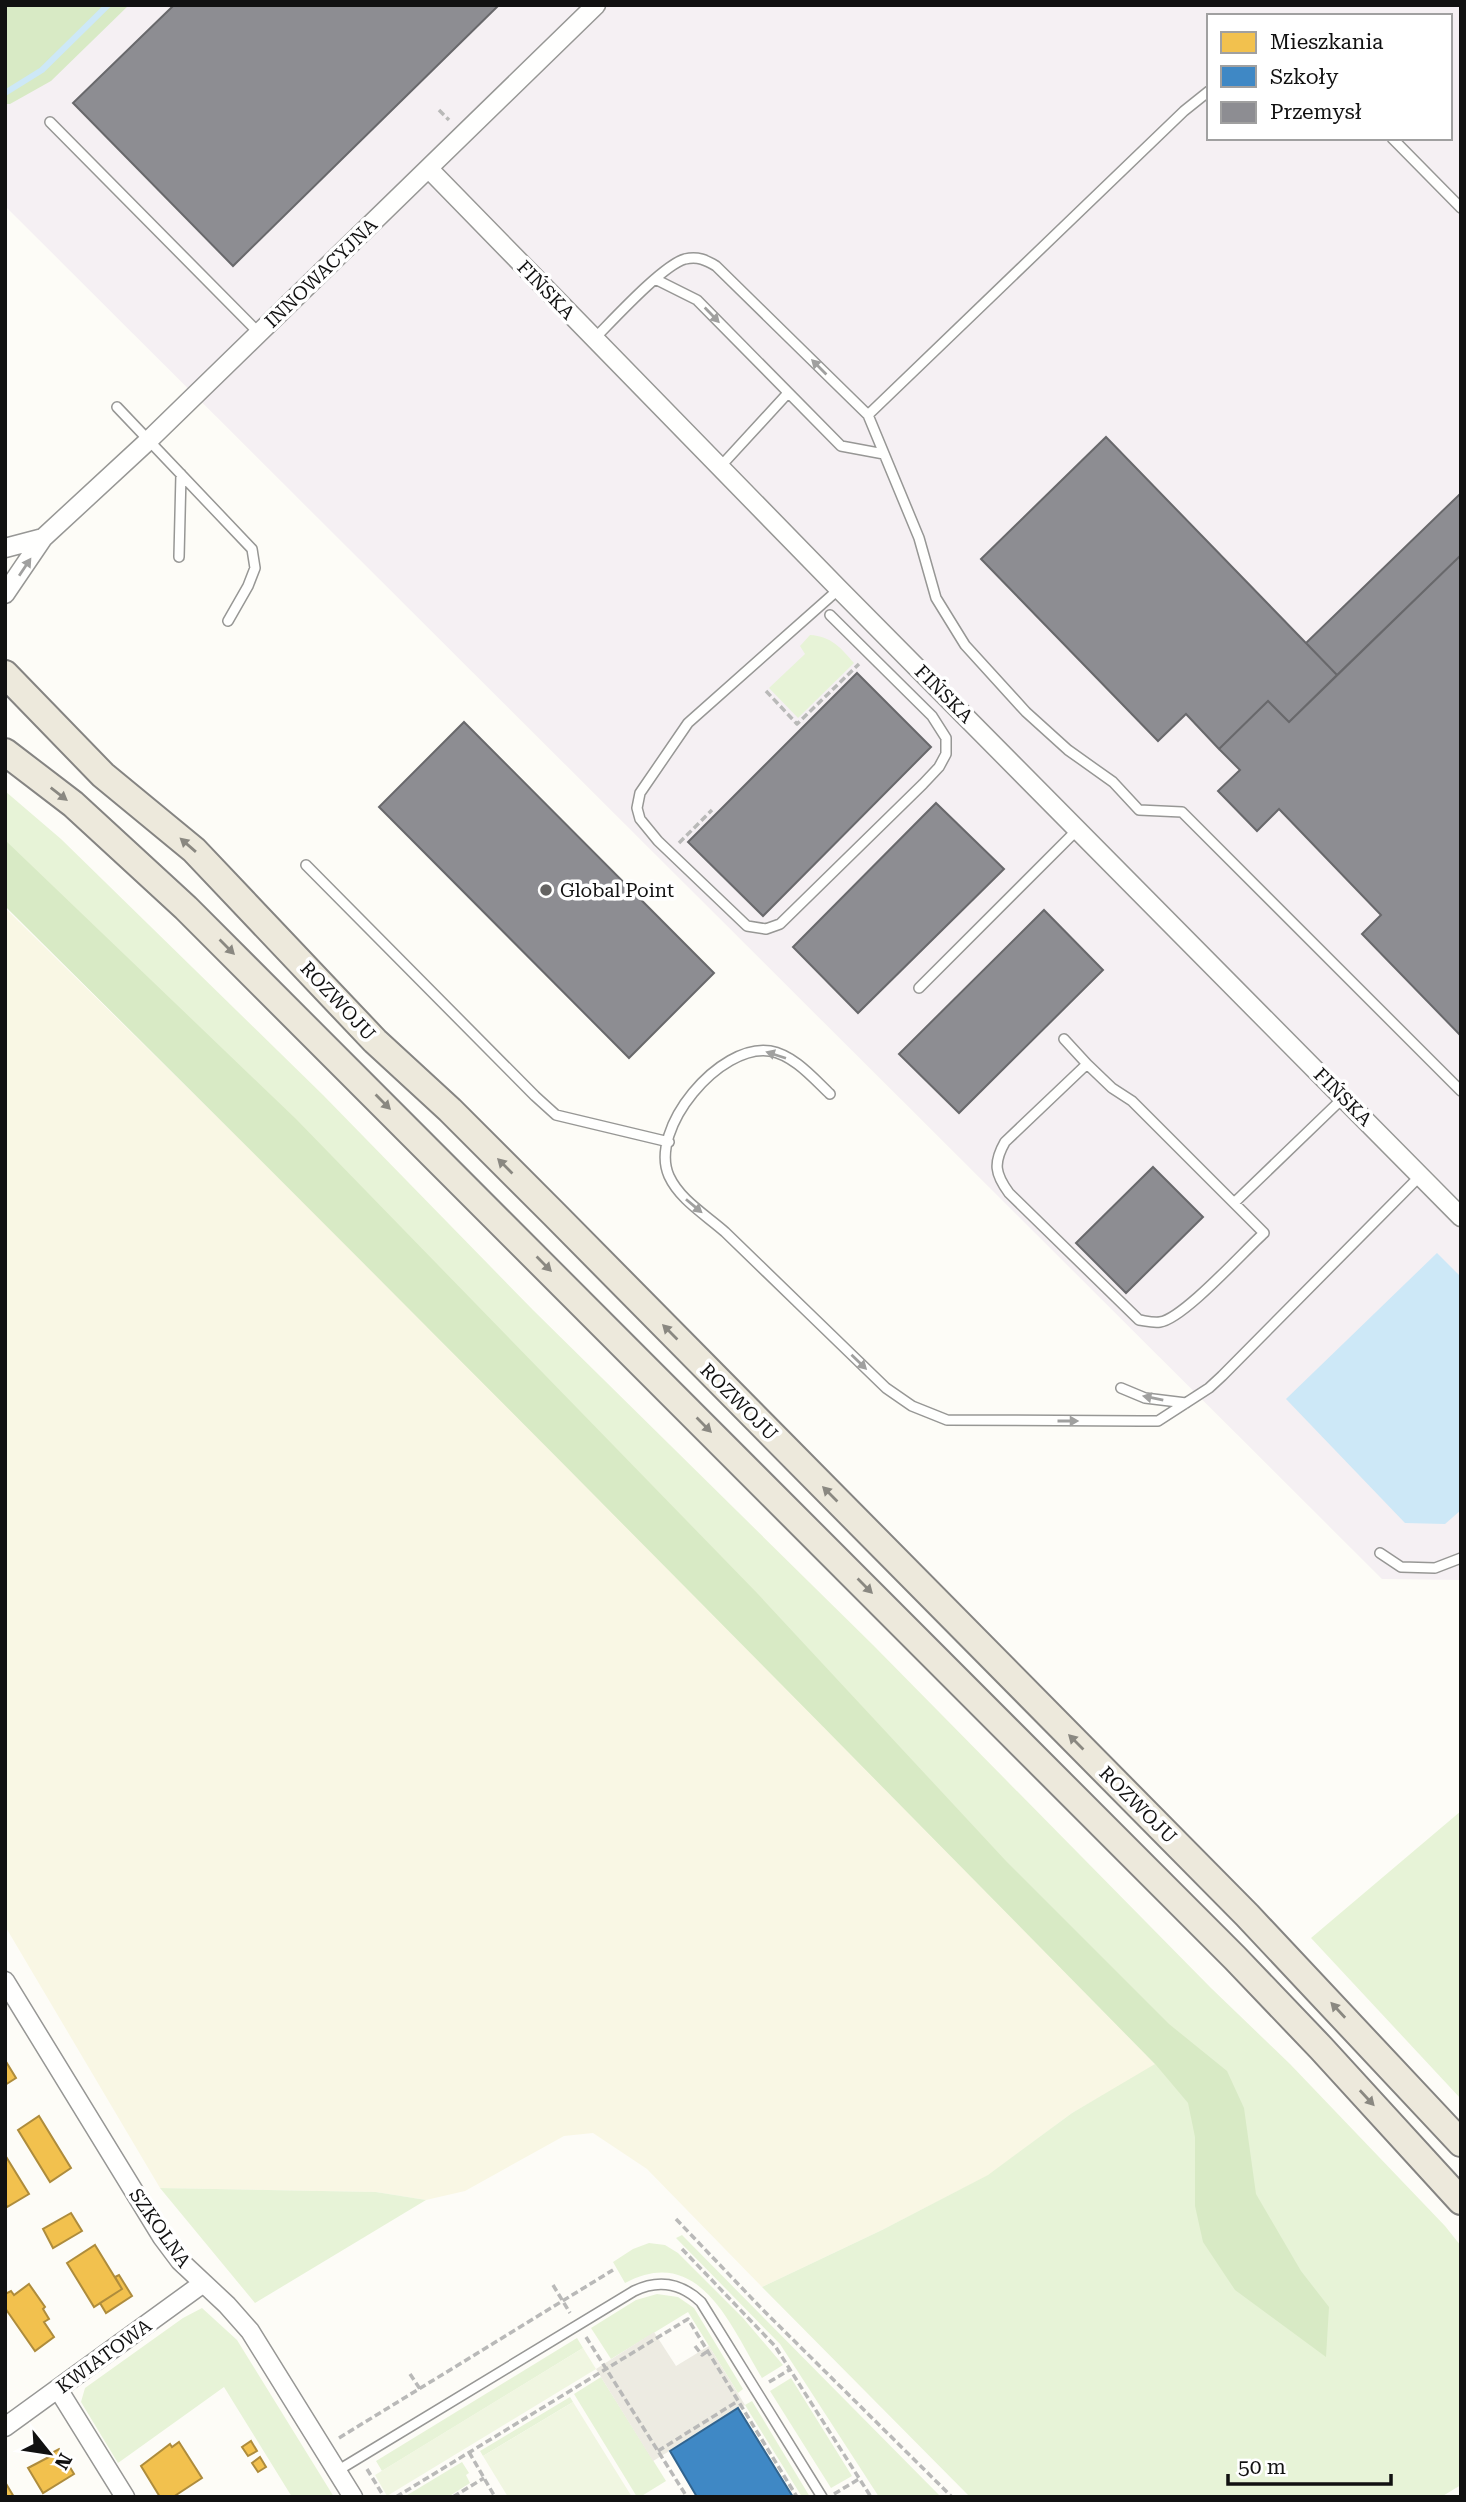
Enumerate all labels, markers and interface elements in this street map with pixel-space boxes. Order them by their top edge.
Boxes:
legend [1207,14,1452,140]
text: Mieszkania [1270,30,1384,54]
text: Szkoły [1270,65,1339,89]
text: Przemysł [1270,100,1362,124]
street label: INNOWACYJNA [260,213,383,333]
street label: FIŃSKA [512,256,580,325]
one-way arrow [704,307,720,323]
one-way arrow [811,358,828,375]
one-way arrow [18,557,31,576]
street label: FIŃSKA [910,660,978,728]
one-way arrow [50,786,68,800]
one-way arrow [180,838,197,853]
place label: Global Point [560,879,674,902]
marker: Global Point [538,882,554,898]
one-way arrow [218,939,235,956]
street label: ROZWOJU [296,957,380,1045]
one-way arrow [765,1049,786,1060]
street label: FIŃSKA [1309,1063,1377,1131]
one-way arrow [374,1094,391,1110]
one-way arrow [497,1157,514,1174]
one-way arrow [685,1198,703,1214]
one-way arrow [535,1255,552,1272]
one-way arrow [662,1323,679,1340]
one-way arrow [850,1354,867,1370]
street label: ROZWOJU [696,1359,782,1445]
one-way arrow [1142,1393,1164,1404]
one-way arrow [1057,1415,1079,1427]
one-way arrow [695,1416,712,1432]
one-way arrow [822,1486,839,1502]
one-way arrow [856,1577,872,1594]
one-way arrow [1068,1735,1085,1751]
street label: ROZWOJU [1095,1762,1181,1848]
one-way arrow [1330,2001,1346,2019]
one-way arrow [1359,2089,1375,2107]
street label: SZKOLNA [124,2184,196,2273]
street label: KWIATOWA [52,2313,157,2398]
north arrow [14,2418,84,2488]
scale bar [1228,2442,1391,2486]
text: N [49,2449,77,2474]
text: 50 m [1238,2455,1286,2479]

